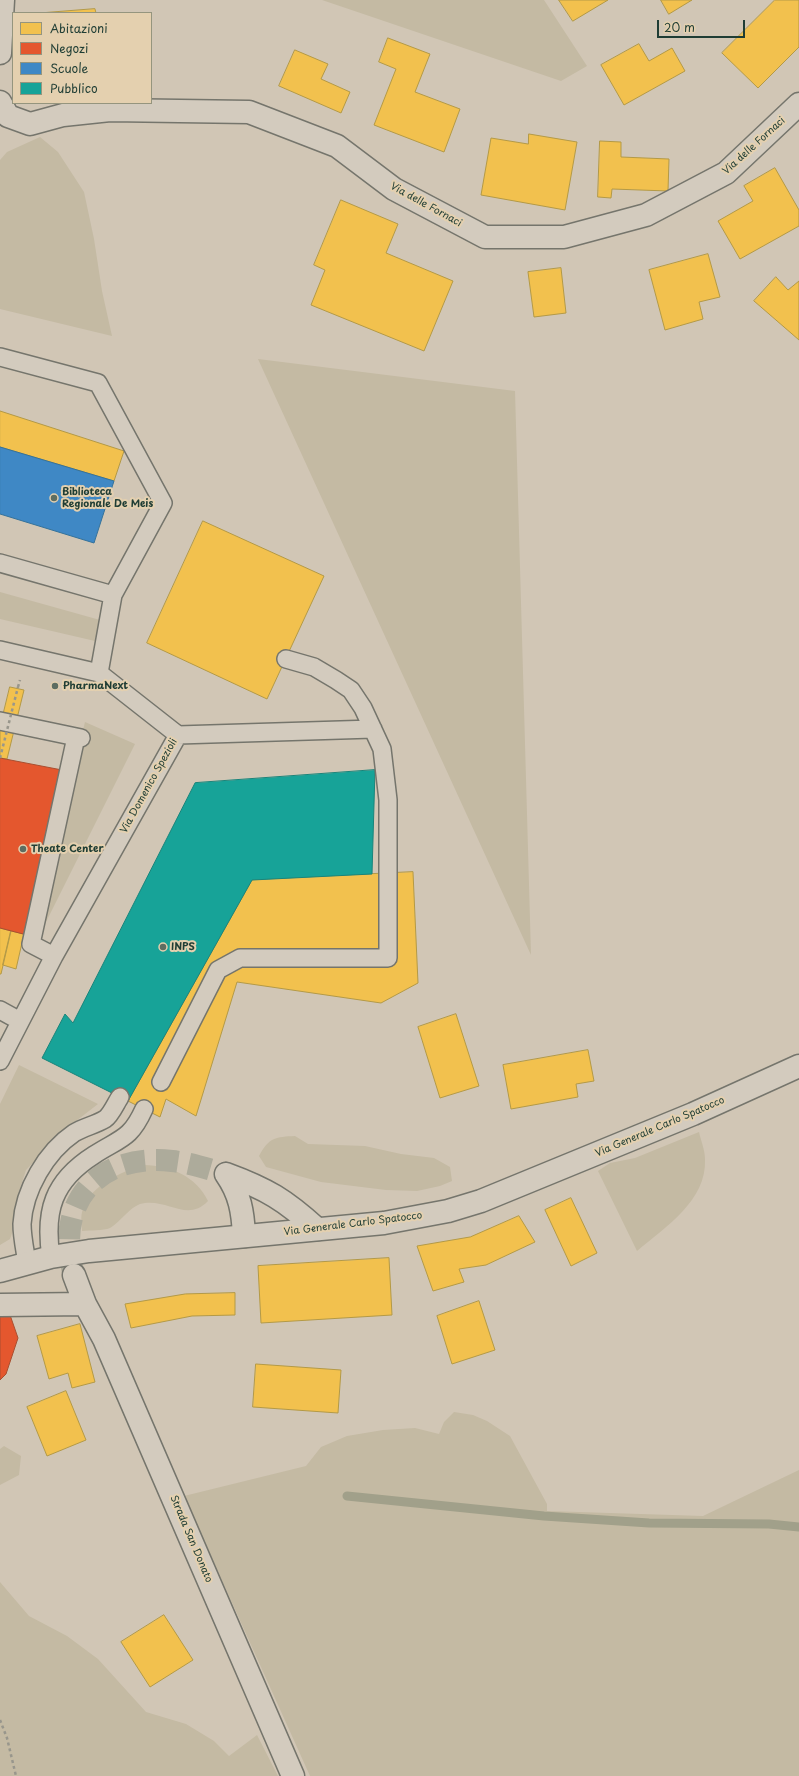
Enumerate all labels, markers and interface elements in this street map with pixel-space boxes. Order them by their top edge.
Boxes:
legend [12,12,152,104]
scale bar [659,12,747,38]
text: 20 m [664,18,695,36]
text: Abitazioni [50,19,108,37]
text: Negozi [50,39,88,57]
text: Scuole [50,59,88,77]
text: Pubblico [50,79,98,97]
street label: Via delle Fornaci [720,115,788,177]
street label: Via delle Fornaci [388,180,464,230]
place label: Biblioteca Regionale De Meis [62,486,153,510]
marker: Biblioteca Regionale De Meis [49,493,59,503]
place label: PharmaNext [63,680,128,692]
marker: PharmaNext [50,681,60,691]
street label: Via Domenico Spezioli [118,737,180,835]
place label: Theate Center [31,843,104,855]
marker: Theate Center [18,844,28,854]
place label: INPS [171,941,195,953]
marker: INPS [158,942,168,952]
street label: Via Generale Carlo Spatocco [594,1094,726,1160]
street label: Via Generale Carlo Spatocco [283,1210,423,1238]
street label: Strada San Donato [167,1494,215,1584]

